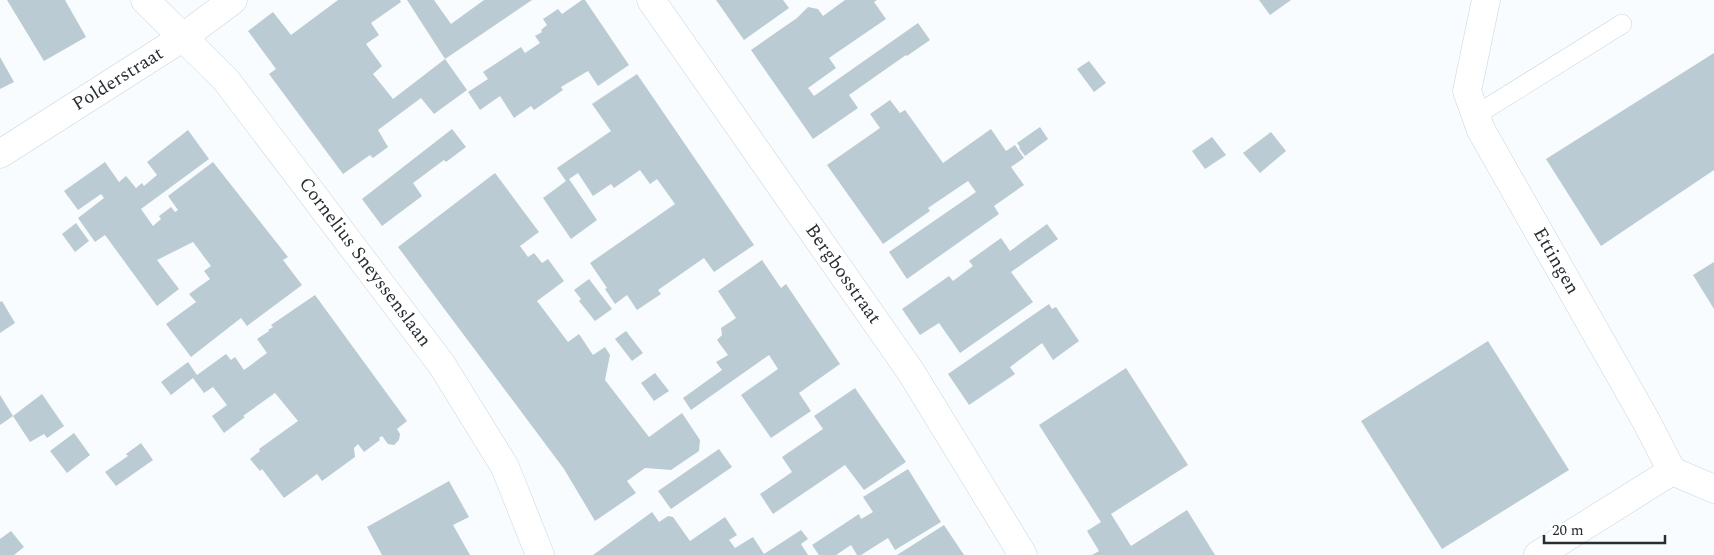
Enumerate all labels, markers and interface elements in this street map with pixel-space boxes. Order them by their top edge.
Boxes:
street label: Polderstraat [67,39,170,119]
street label: Cornelius Sneyssenslaan [291,171,439,353]
street label: Bergbosstraat [798,218,889,330]
street label: Ettingen [1525,222,1587,300]
scale bar [1544,512,1665,544]
text: 20 m [1552,519,1584,542]

